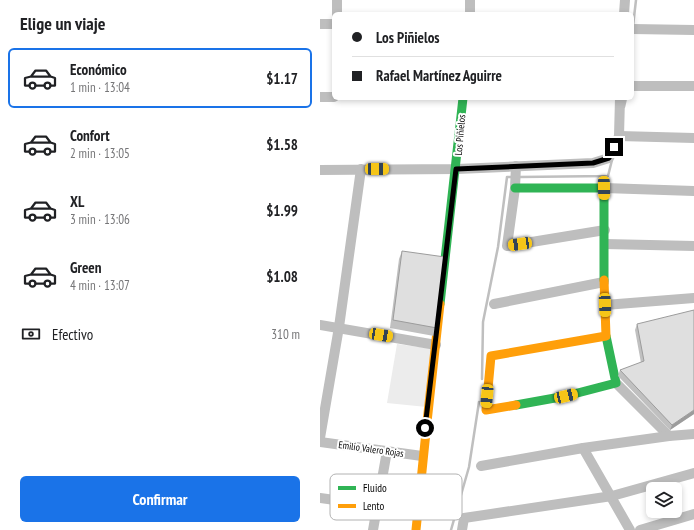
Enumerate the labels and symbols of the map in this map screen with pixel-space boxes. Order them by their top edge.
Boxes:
street label: Los Piñielos [452,113,468,156]
route end [605,138,623,156]
car [365,163,389,175]
car [598,176,610,200]
car [507,236,533,252]
car [599,293,611,317]
car [368,327,394,343]
car [480,384,494,408]
car [553,387,579,405]
route start [416,419,434,437]
street label: Emilio Valero Rojas [338,438,405,460]
legend [330,474,462,520]
text: Fluido [363,481,387,495]
text: Lento [363,499,384,513]

